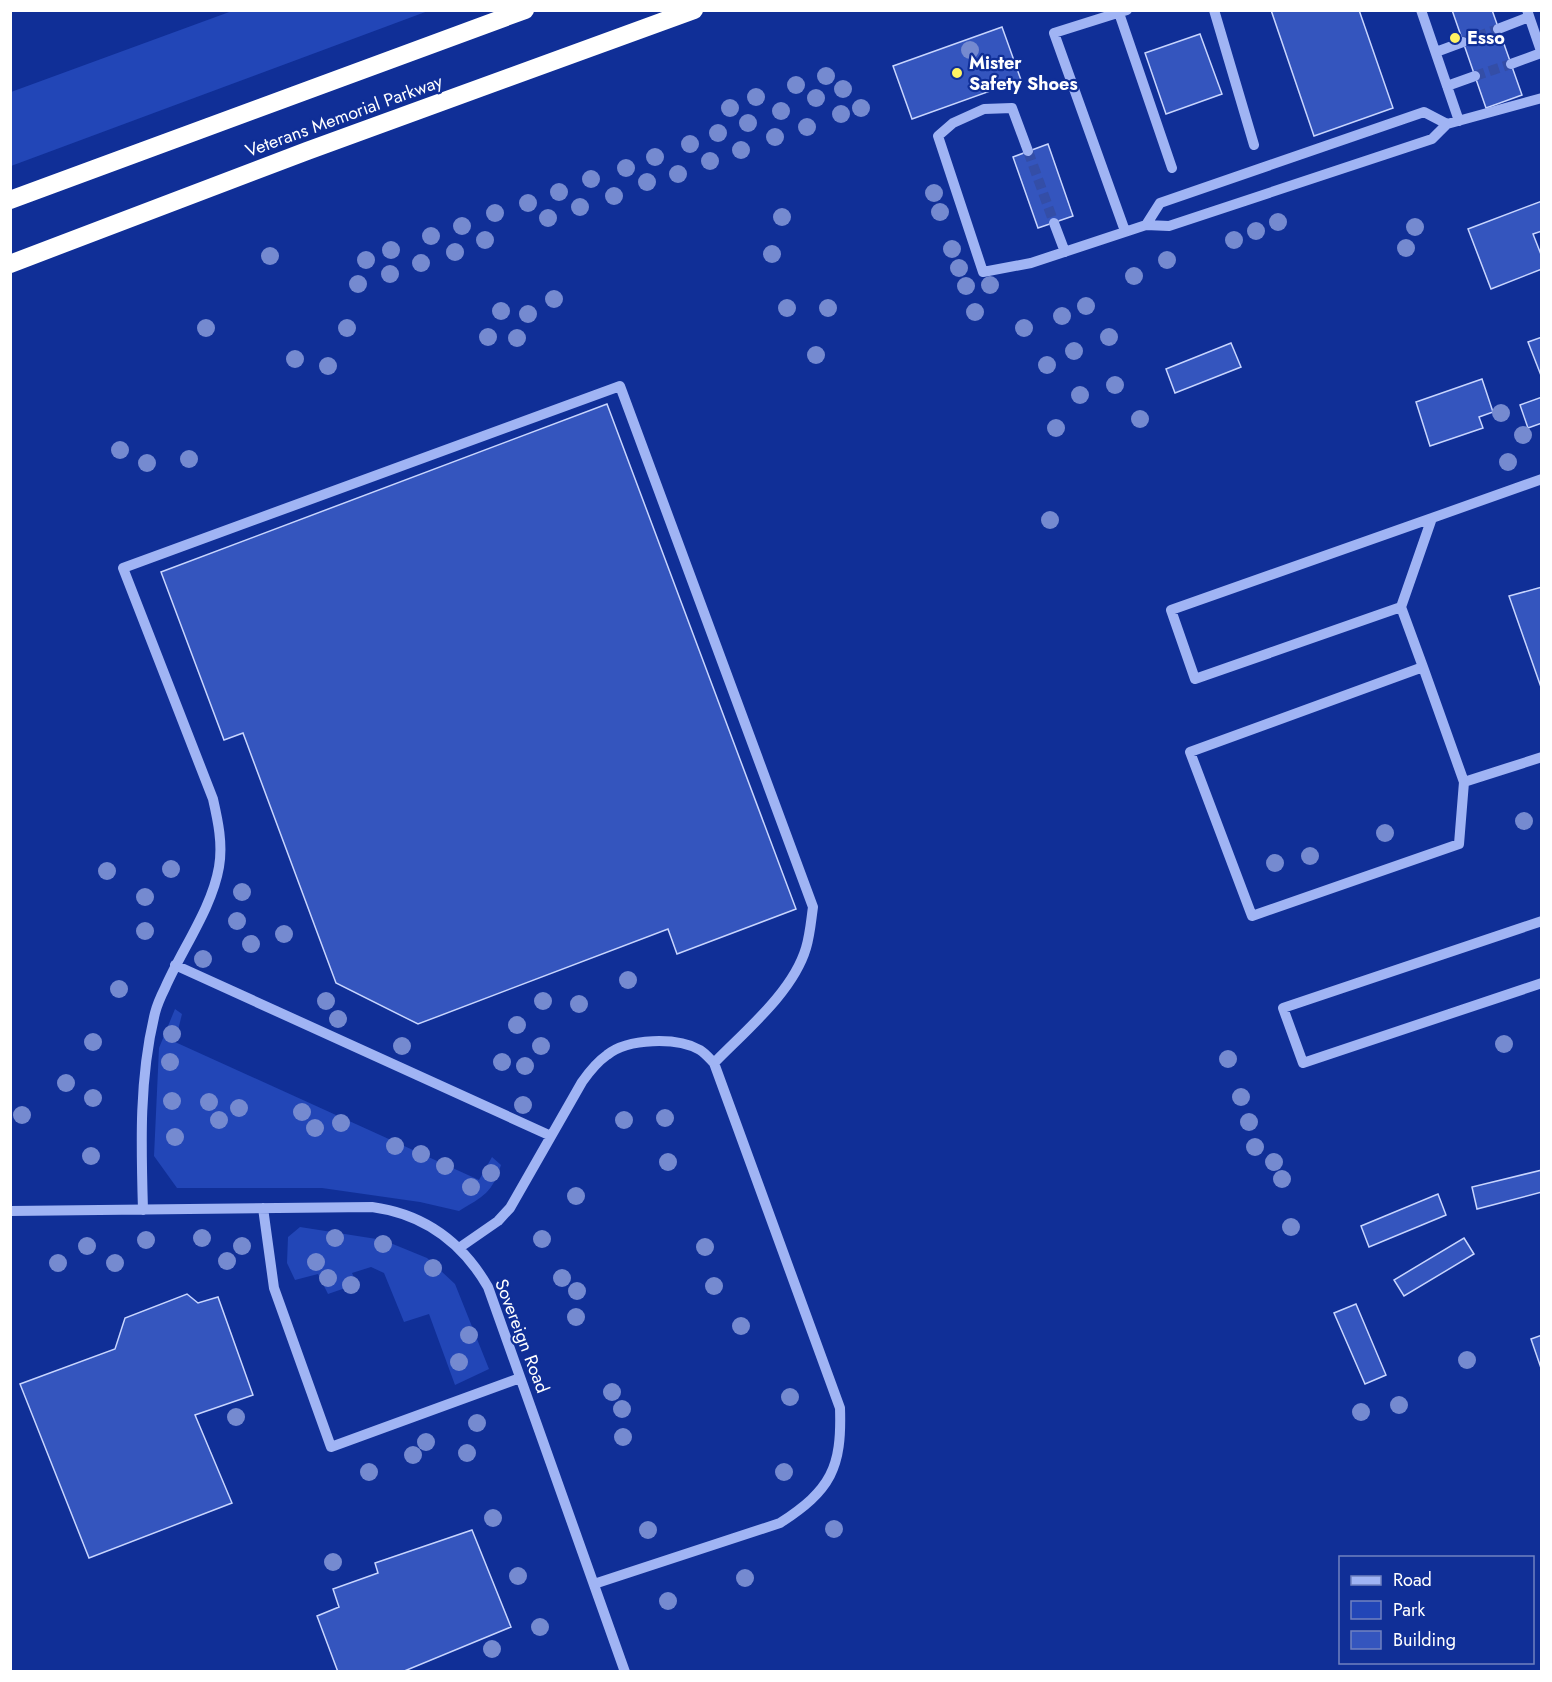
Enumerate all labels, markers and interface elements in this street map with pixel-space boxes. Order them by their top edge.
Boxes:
place label: Esso [1467,25,1505,51]
marker: Esso [1448,31,1462,45]
place label: Mister Safety Shoes [969,50,1078,97]
marker: Mister Safety Shoes [950,66,964,80]
street label: Veterans Memorial Parkway [242,68,446,164]
street label: Sovereign Road [488,1275,556,1397]
legend [1339,1556,1534,1664]
text: Road [1393,1567,1432,1593]
text: Park [1393,1597,1425,1623]
text: Building [1393,1627,1456,1653]

